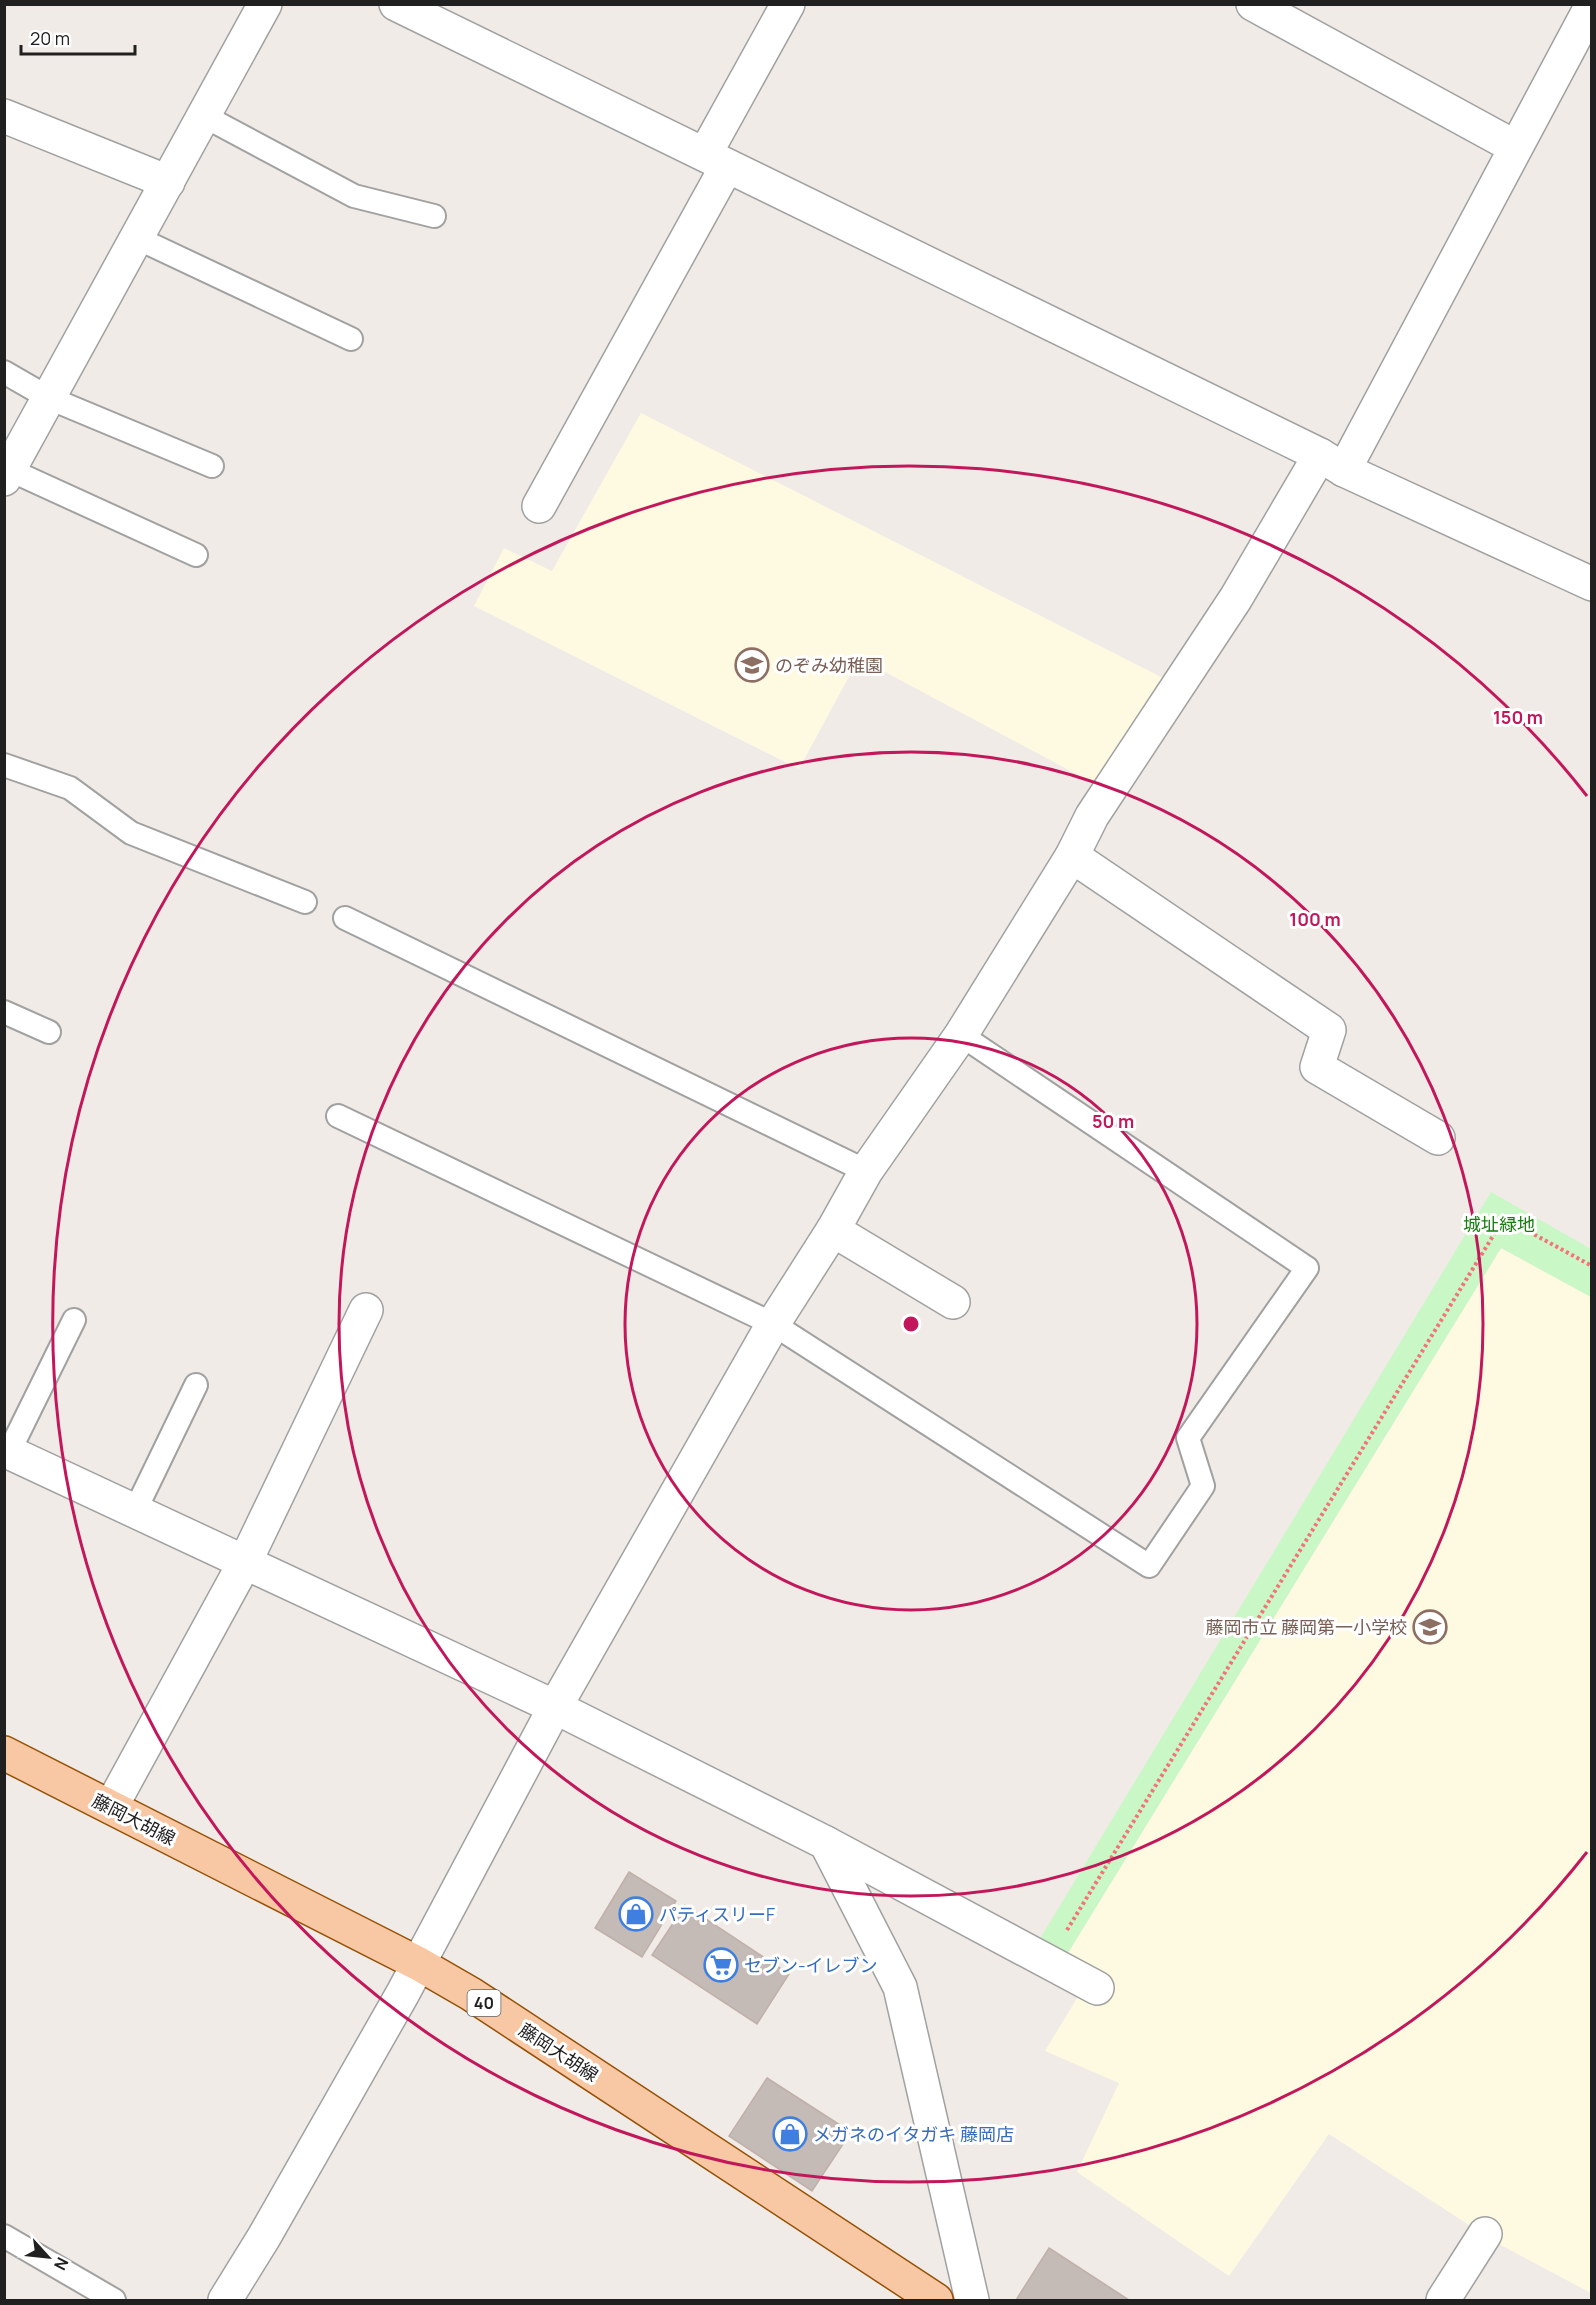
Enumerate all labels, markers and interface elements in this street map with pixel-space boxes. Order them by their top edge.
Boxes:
scale bar [21,18,135,56]
text: 20 m [30,26,70,50]
school or university icon: のぞみ幼稚園 [734,647,770,683]
place label: のぞみ幼稚園 [775,653,883,677]
text: 150 m [1493,705,1543,729]
text: 100 m [1289,907,1341,931]
text: 50 m [1092,1109,1134,1133]
park label: 城址緑地 [1463,1212,1535,1236]
centre of rings [901,1314,921,1334]
school or university icon: 藤岡市立 藤岡第一小学校 [1412,1609,1448,1645]
place label: 藤岡市立 藤岡第一小学校 [1205,1615,1407,1639]
street label: 藤岡大胡線 [88,1788,180,1850]
shop icon: パティスリーF [618,1896,654,1932]
place label: パティスリーF [659,1902,775,1926]
supermarket icon: セブン-イレブン [703,1947,739,1983]
place label: セブン-イレブン [744,1953,878,1977]
road number: 40 [468,1990,500,2016]
street label: 藤岡大胡線 [515,2017,603,2087]
shop icon: メガネのイタガキ 藤岡店 [772,2116,808,2152]
place label: メガネのイタガキ 藤岡店 [813,2122,1014,2146]
north arrow [18,2227,78,2287]
text: N [49,2254,74,2274]

